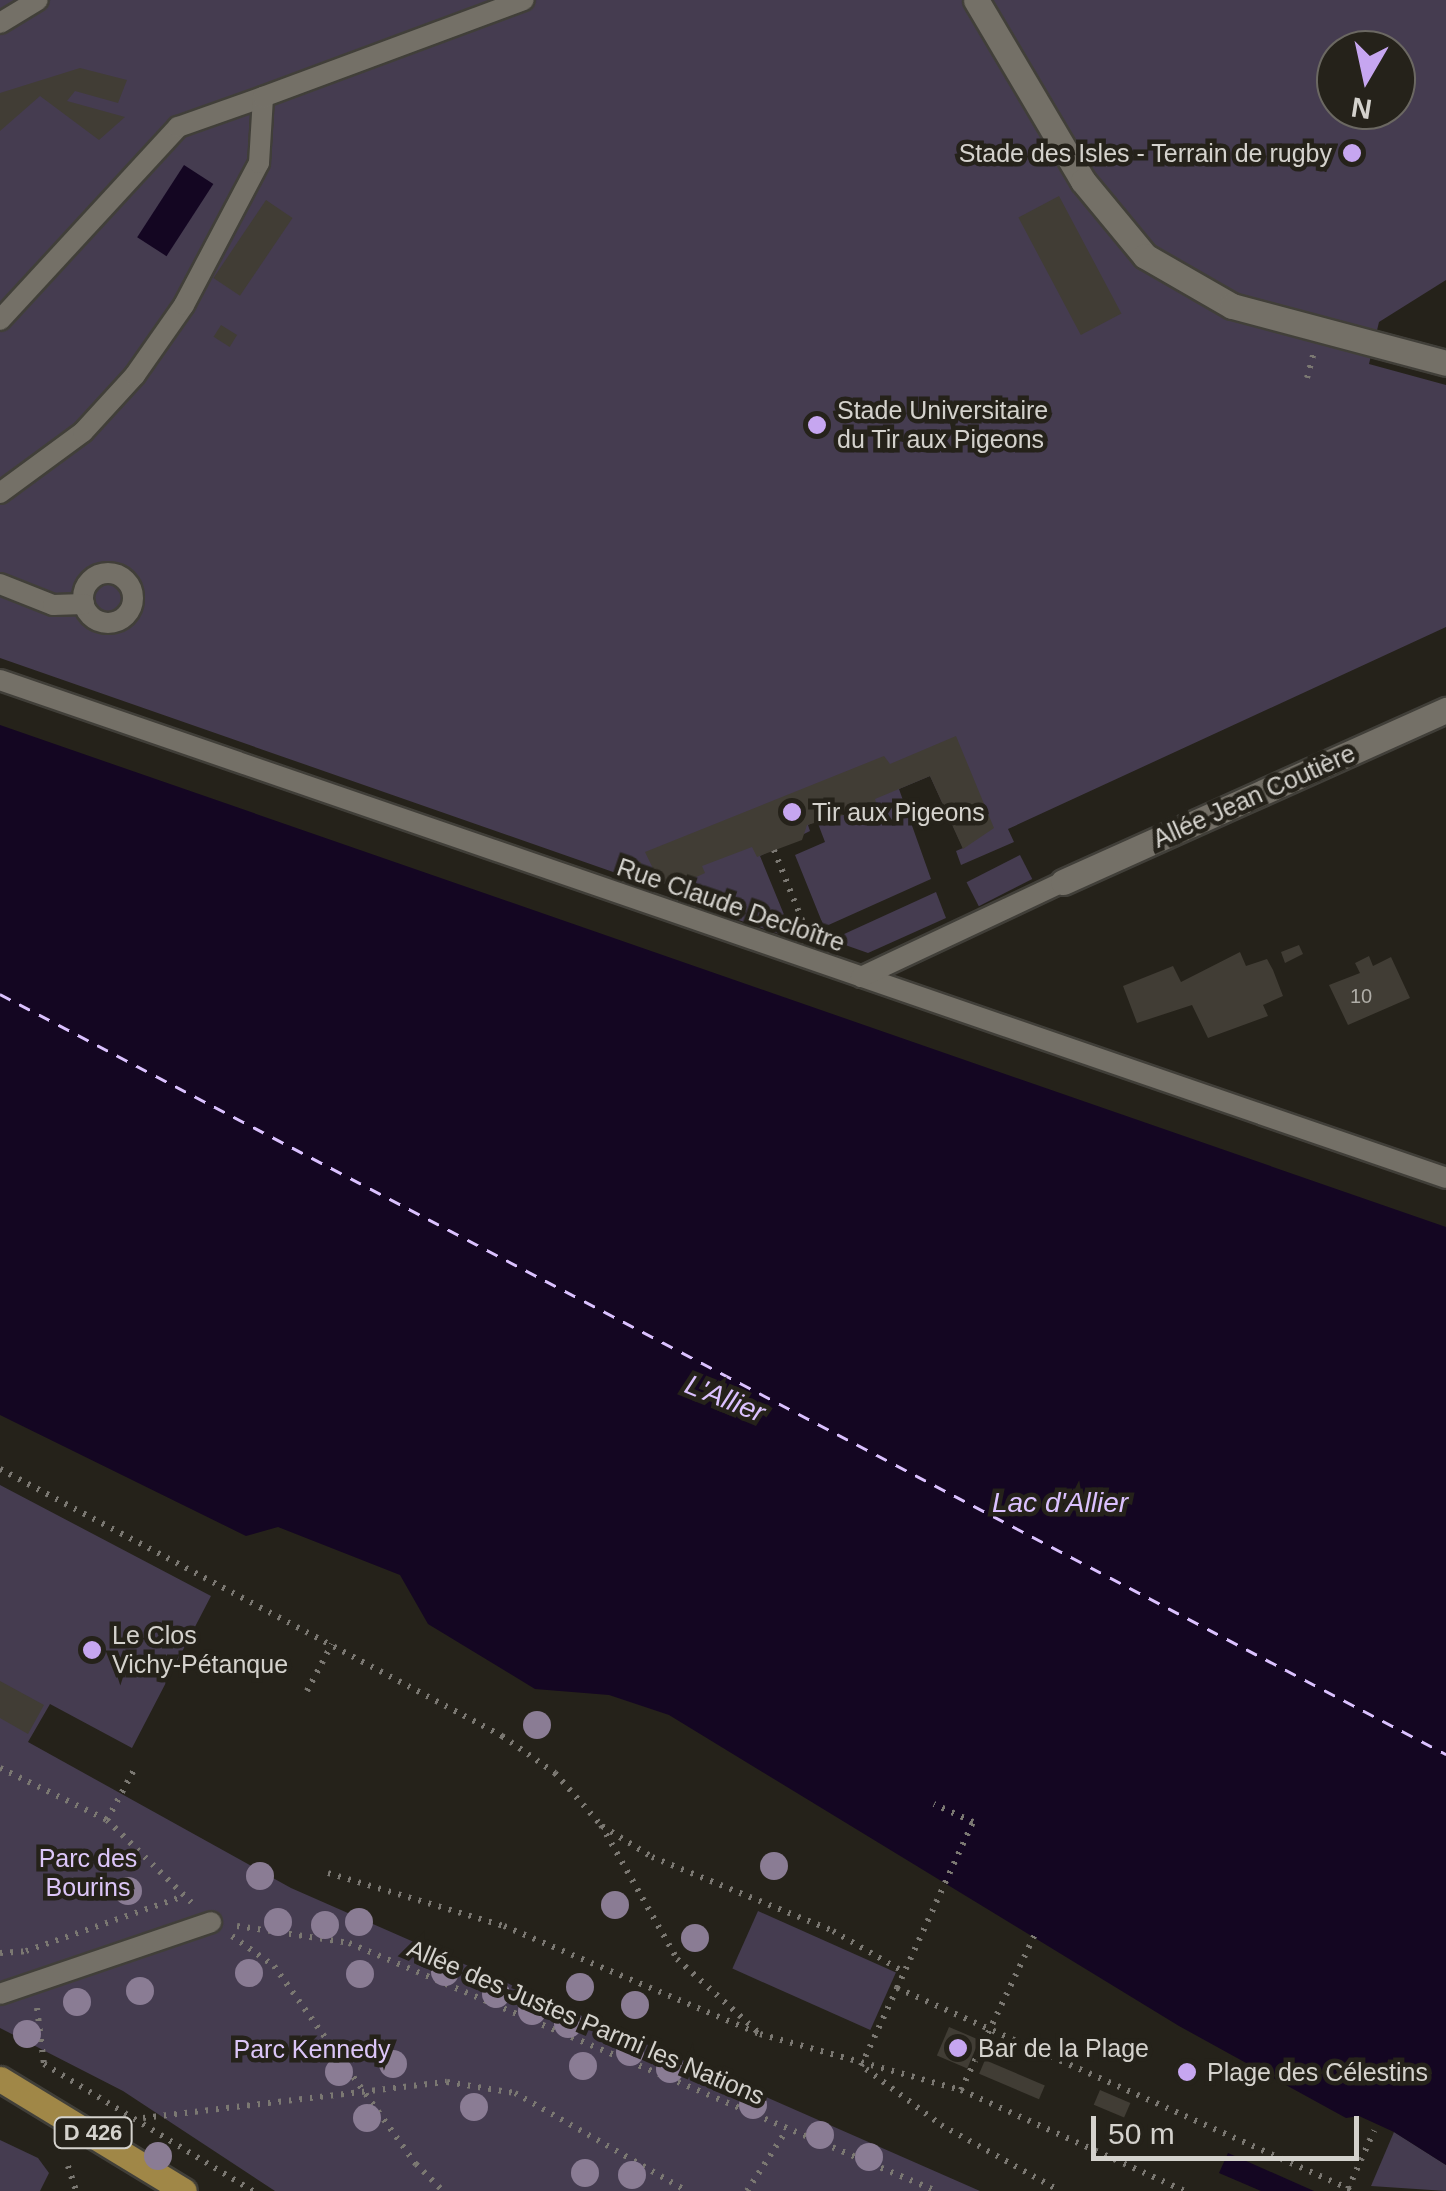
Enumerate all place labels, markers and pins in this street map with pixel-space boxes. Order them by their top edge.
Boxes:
place label: Stade des Isles - Terrain de rugby [958,138,1332,168]
marker: Stade des Isles - Terrain de rugby [1341,142,1363,164]
place label: Stade Universitaire du Tir aux Pigeons [837,396,1048,455]
marker: Stade Universitaire du Tir aux Pigeons [806,414,828,436]
place label: Tir aux Pigeons [812,797,985,827]
marker: Tir aux Pigeons [781,801,803,823]
place label: Le Clos Vichy-Pétanque [112,1621,288,1680]
marker: Le Clos Vichy-Pétanque [81,1639,103,1661]
place label: Bar de la Plage [978,2033,1149,2063]
marker: Bar de la Plage [947,2037,969,2059]
place label: Plage des Célestins [1207,2057,1428,2087]
marker: Plage des Célestins [1176,2061,1198,2083]

